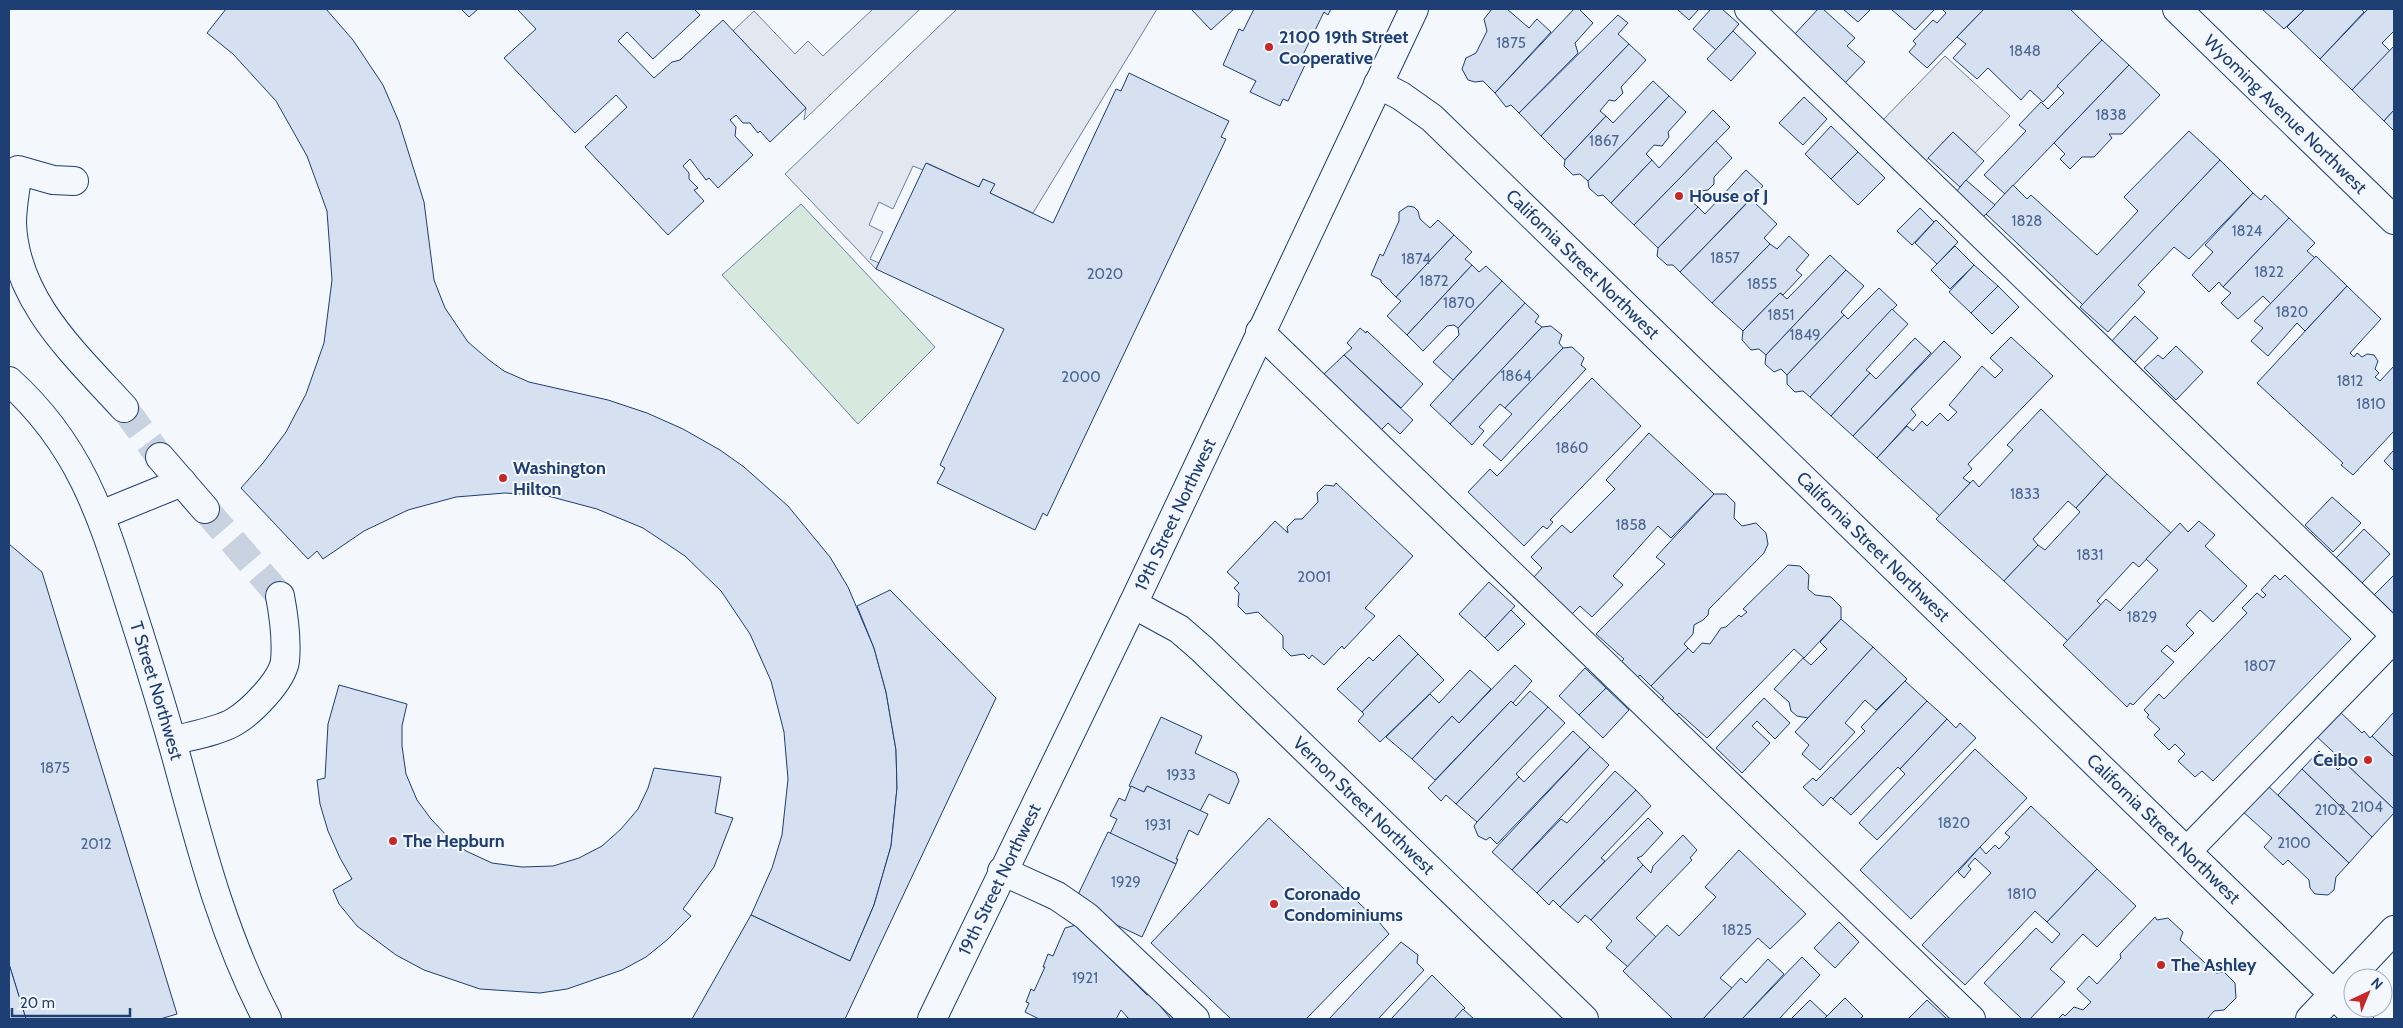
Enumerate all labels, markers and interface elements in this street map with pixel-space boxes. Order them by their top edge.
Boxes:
place label: 2100 19th Street Cooperative [1279,26,1408,69]
street label: Wyoming Avenue Northwest [2199,30,2371,199]
house number: 1875 [1496,34,1526,52]
marker: 2100 19th Street Cooperative [1263,41,1275,53]
house number: 1848 [2009,42,2041,60]
house number: 1838 [2095,106,2127,124]
house number: 1867 [1589,132,1619,150]
street label: California Street Northwest [1501,185,1664,344]
place label: House of J [1689,185,1768,207]
marker: House of J [1673,190,1685,202]
house number: 1828 [2012,212,2042,230]
house number: 1824 [2232,222,2263,240]
house number: 1857 [1710,249,1740,267]
house number: 1874 [1401,250,1431,268]
house number: 1822 [2254,263,2284,281]
house number: 2020 [1087,265,1123,283]
house number: 1872 [1419,272,1449,290]
house number: 1855 [1747,275,1777,293]
house number: 1870 [1443,294,1475,312]
house number: 1820 [2276,303,2308,321]
house number: 1851 [1768,306,1795,324]
house number: 1849 [1789,326,1821,344]
house number: 1864 [1500,367,1532,385]
house number: 2000 [1061,368,1101,386]
house number: 1812 [2337,372,2364,390]
house number: 1810 [2356,395,2386,413]
street label: 19th Street Northwest [1130,435,1221,594]
house number: 1860 [1556,439,1588,457]
place label: Washington Hilton [513,457,606,500]
street label: California Street Northwest [1792,467,1954,626]
marker: Washington Hilton [497,472,509,484]
house number: 1833 [2010,485,2040,503]
house number: 1858 [1615,516,1647,534]
house number: 1831 [2077,546,2104,564]
house number: 2001 [1297,568,1331,586]
house number: 1829 [2127,608,2157,626]
street label: T Street Northwest [125,619,188,762]
house number: 1807 [2244,657,2276,675]
street label: Vernon Street Northwest [1288,732,1439,879]
street label: California Street Northwest [2082,749,2245,908]
place label: Ceibo [2313,749,2358,771]
marker: Ceibo [2362,754,2374,766]
house number: 1875 [40,759,70,777]
house number: 1933 [1166,766,1196,784]
house number: 2104 [2351,798,2383,816]
street label: 19th Street Northwest [954,800,1046,959]
house number: 2102 [2314,801,2346,819]
house number: 1820 [1938,814,1970,832]
house number: 1931 [1145,816,1171,834]
place label: The Hepburn [403,830,505,852]
house number: 2100 [2277,834,2311,852]
house number: 2012 [80,835,112,853]
marker: The Hepburn [387,835,399,847]
house number: 1929 [1111,873,1141,891]
place label: Coronado Condominiums [1284,883,1403,926]
house number: 1810 [2007,885,2037,903]
marker: Coronado Condominiums [1268,898,1280,910]
house number: 1825 [1722,921,1752,939]
place label: The Ashley [2171,954,2257,976]
marker: The Ashley [2155,959,2167,971]
north arrow [2343,968,2393,1018]
house number: 1921 [1072,969,1098,987]
text: N [2367,974,2387,994]
scale bar [12,986,130,1018]
text: 20 m [20,994,55,1012]

